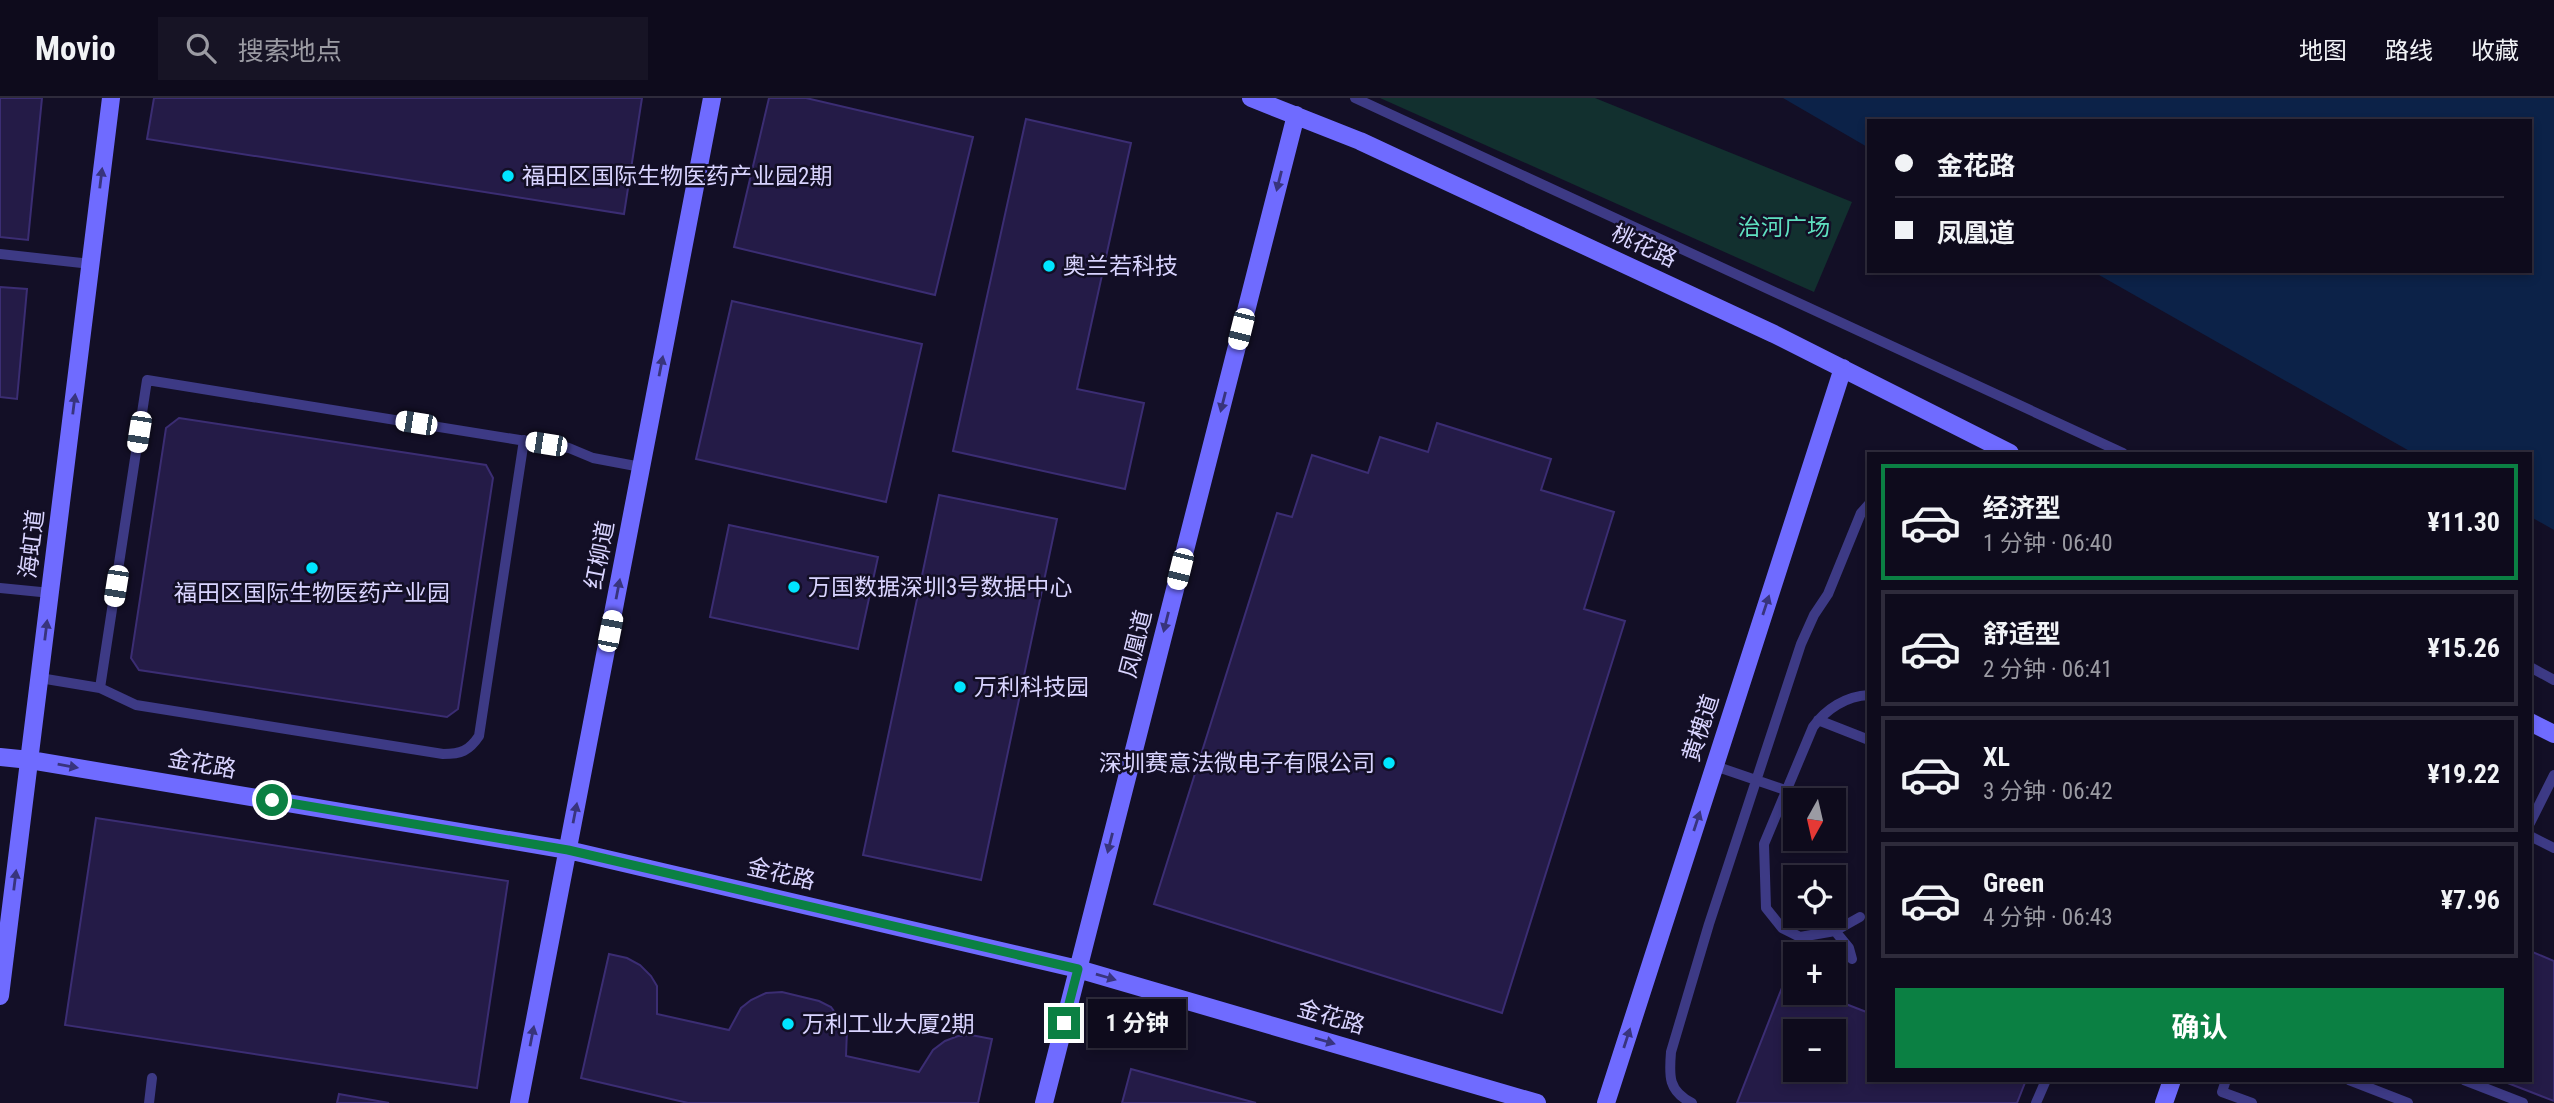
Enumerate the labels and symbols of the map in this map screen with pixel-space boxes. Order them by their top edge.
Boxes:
place label: 福田区国际生物医药产业园2期 [522,163,832,190]
one-way arrow [96,167,107,189]
marker: 福田区国际生物医药产业园2期 [500,168,516,184]
one-way arrow [1273,171,1284,193]
park label: 治河广场 [1738,214,1830,241]
street label: 桃花路 [1607,219,1681,273]
place label: 奥兰若科技 [1063,253,1178,280]
marker: 奥兰若科技 [1041,258,1057,274]
car [1226,306,1257,352]
one-way arrow [656,355,667,377]
one-way arrow [1217,391,1228,413]
one-way arrow [68,393,79,415]
car [394,409,439,437]
car [126,410,153,454]
car [524,430,569,458]
street label: 海虹道 [14,508,50,580]
street label: 红柳道 [580,519,620,591]
car [1165,546,1196,592]
marker: 福田区国际生物医药产业园 [304,560,320,576]
car [103,564,130,608]
place label: 万国数据深圳3号数据中心 [808,574,1072,601]
one-way arrow [613,578,624,600]
marker: 万国数据深圳3号数据中心 [786,579,802,595]
place label: 福田区国际生物医药产业园 [174,580,450,607]
one-way arrow [1762,594,1772,615]
street label: 凤凰道 [1115,607,1157,681]
car [596,608,625,654]
one-way arrow [1160,611,1171,633]
one-way arrow [41,619,52,641]
place label: 万利科技园 [974,674,1089,701]
marker: 万利科技园 [952,679,968,695]
street label: 黄槐道 [1677,691,1725,765]
street label: 金花路 [166,745,238,783]
place label: 深圳赛意法微电子有限公司 [1099,750,1375,777]
marker: 深圳赛意法微电子有限公司 [1381,755,1397,771]
one-way arrow [57,761,79,772]
route start [256,784,288,816]
north arrow [1783,788,1846,850]
one-way arrow [570,802,581,824]
one-way arrow [1692,811,1703,832]
one-way arrow [1104,832,1115,854]
street label: 金花路 [744,853,818,895]
one-way arrow [10,869,21,891]
one-way arrow [1096,972,1118,983]
street label: 金花路 [1294,995,1368,1039]
callout: 1 分钟 [1088,998,1186,1048]
route end [1048,1007,1080,1039]
place label: 万利工业大厦2期 [802,1011,974,1038]
marker: 万利工业大厦2期 [780,1016,796,1032]
one-way arrow [527,1025,538,1047]
one-way arrow [1622,1027,1633,1048]
one-way arrow [1314,1036,1336,1047]

